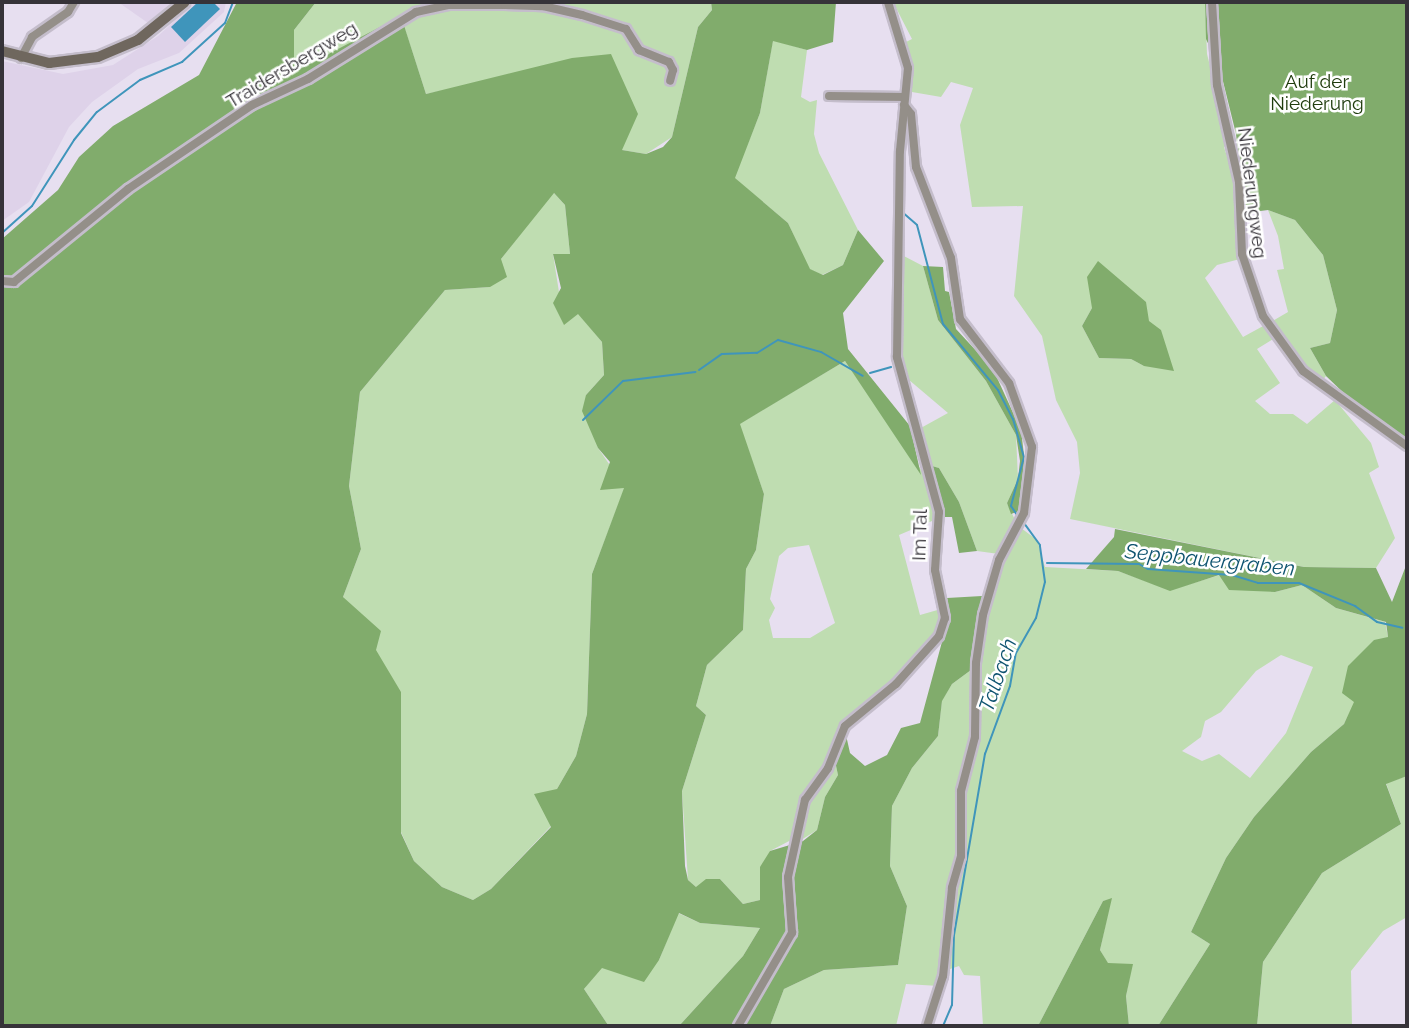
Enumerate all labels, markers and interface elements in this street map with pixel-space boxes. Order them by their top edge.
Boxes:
street label: Traidersbergweg [222,17,362,113]
park label: Auf der Niederung [1270,71,1364,115]
street label: Niederungweg [1233,126,1271,260]
street label: Im Tal [908,509,932,561]
water label: Seppbauergraben [1124,539,1296,581]
water label: Talbach [974,635,1022,715]

